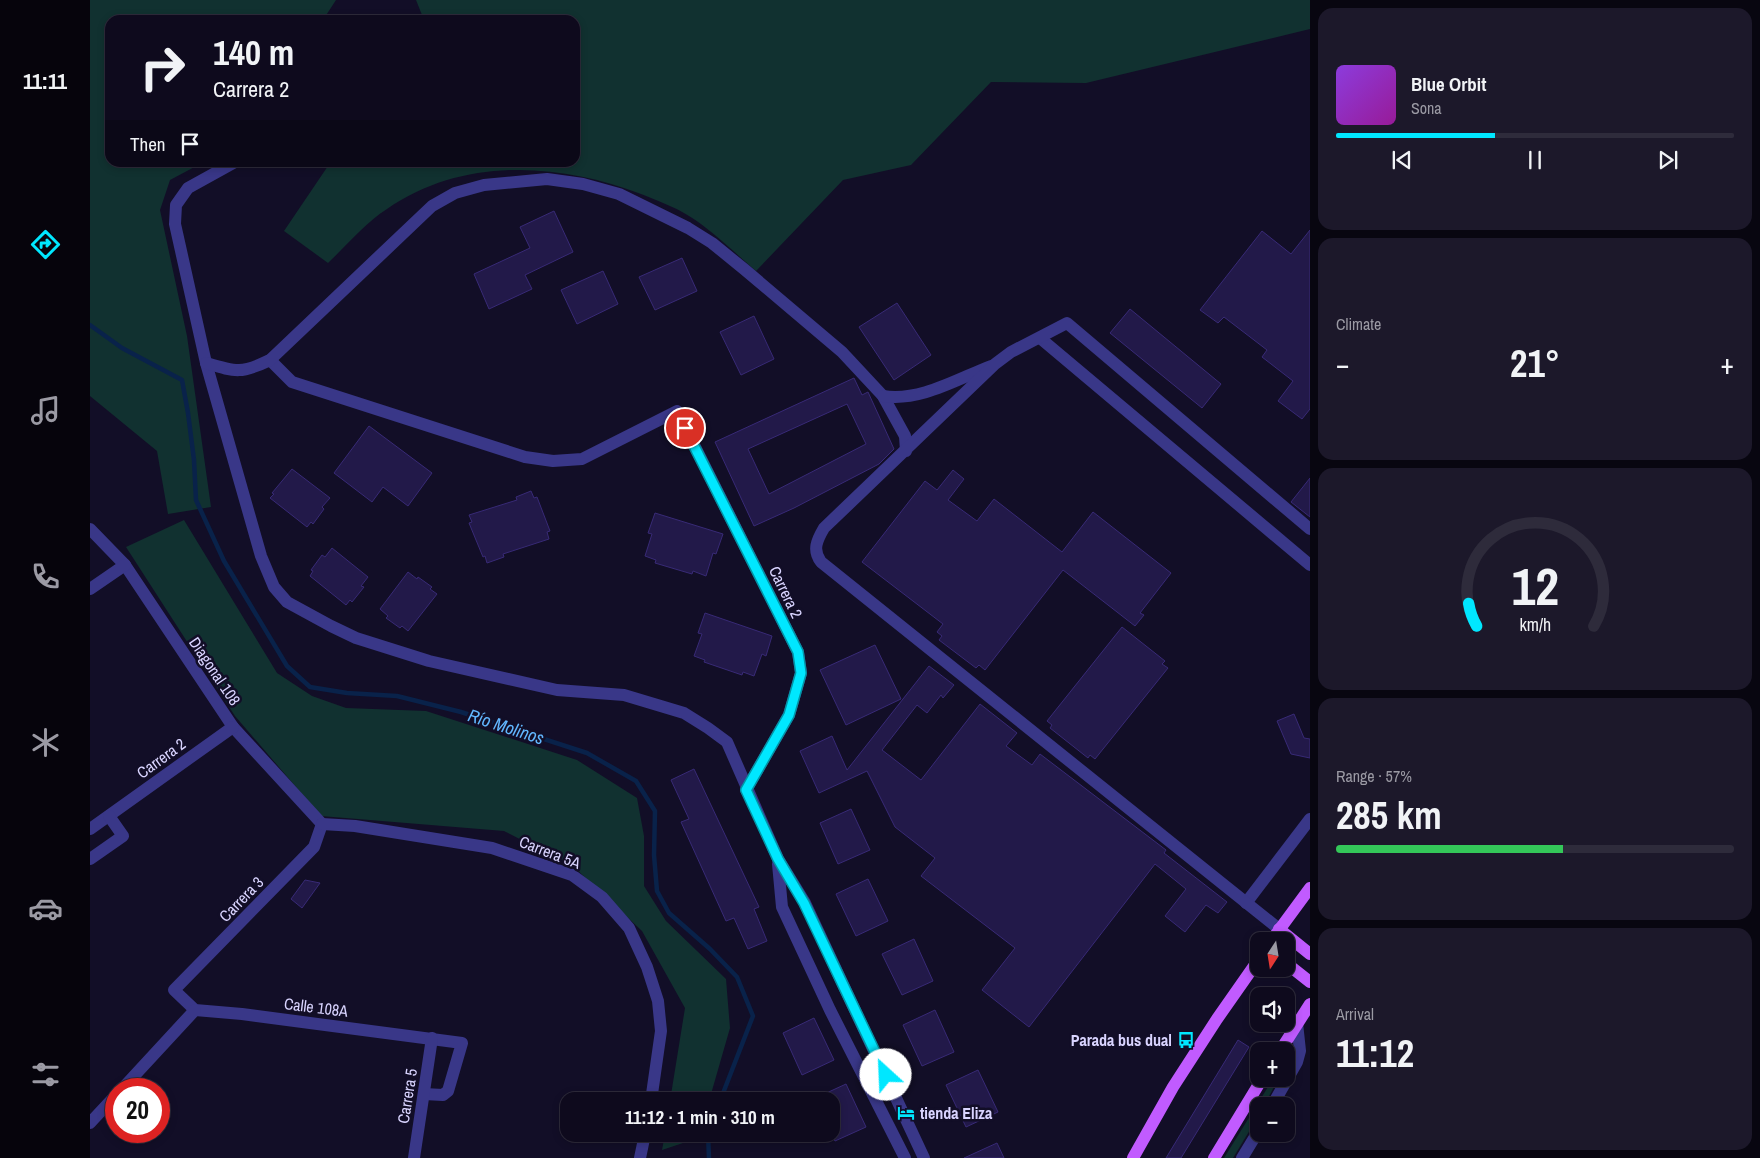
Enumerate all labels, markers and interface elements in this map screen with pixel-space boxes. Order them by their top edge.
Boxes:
text: 140 m [213,29,294,76]
icon: right [130,35,195,100]
text: 11:11 [23,66,67,96]
text: Blue Orbit [1411,71,1486,97]
text: Carrera 2 [213,74,289,104]
text: Sona [1411,97,1442,119]
icon: arrive [176,130,204,158]
text: Then [130,131,166,157]
icon: previous [1388,146,1416,174]
icon: pause [1521,146,1549,174]
icon: next [1654,146,1682,174]
icon: directions [28,227,63,262]
text: Climate [1336,313,1381,335]
text: 21° [1510,338,1560,389]
text: − [1336,345,1349,383]
text: + [1721,345,1734,383]
icon: music [28,393,63,428]
pin [664,407,706,449]
icon: arrive [671,414,699,442]
text: 12 [1511,551,1559,621]
icon: phone [28,559,63,594]
street label: Carrera 2 [764,562,808,622]
text: km/h [1519,613,1551,637]
street label: Diagonal 108 [184,632,246,710]
water label: Río Molinos [465,702,547,751]
icon: climate [28,725,63,760]
street label: Carrera 2 [132,733,190,783]
text: Range · 57% [1336,765,1412,787]
text: 285 km [1336,790,1442,841]
street label: Carrera 5A [516,830,584,874]
street label: Carrera 3 [214,871,268,927]
icon: car [28,891,63,926]
north arrow [1250,932,1295,978]
map controls [1250,932,1295,1142]
button: sound [1250,987,1295,1032]
street label: Calle 108A [283,992,349,1022]
text: Arrival [1336,1003,1374,1025]
text: 11:12 [1336,1028,1414,1079]
place label: Parada bus dual [1071,1029,1172,1051]
bus stop icon: Parada bus dual [1176,1030,1196,1050]
button: + [1250,1042,1295,1087]
position arrow [859,1048,911,1100]
icon: filters [28,1057,63,1092]
street label: Carrera 5 [392,1067,422,1125]
speed limit sign: 20 [105,1078,170,1143]
button: − [1250,1097,1295,1142]
place label: tienda Eliza [920,1102,993,1124]
hotel icon: tienda Eliza [896,1103,916,1123]
text: 11:12 · 1 min · 310 m [625,1104,775,1130]

